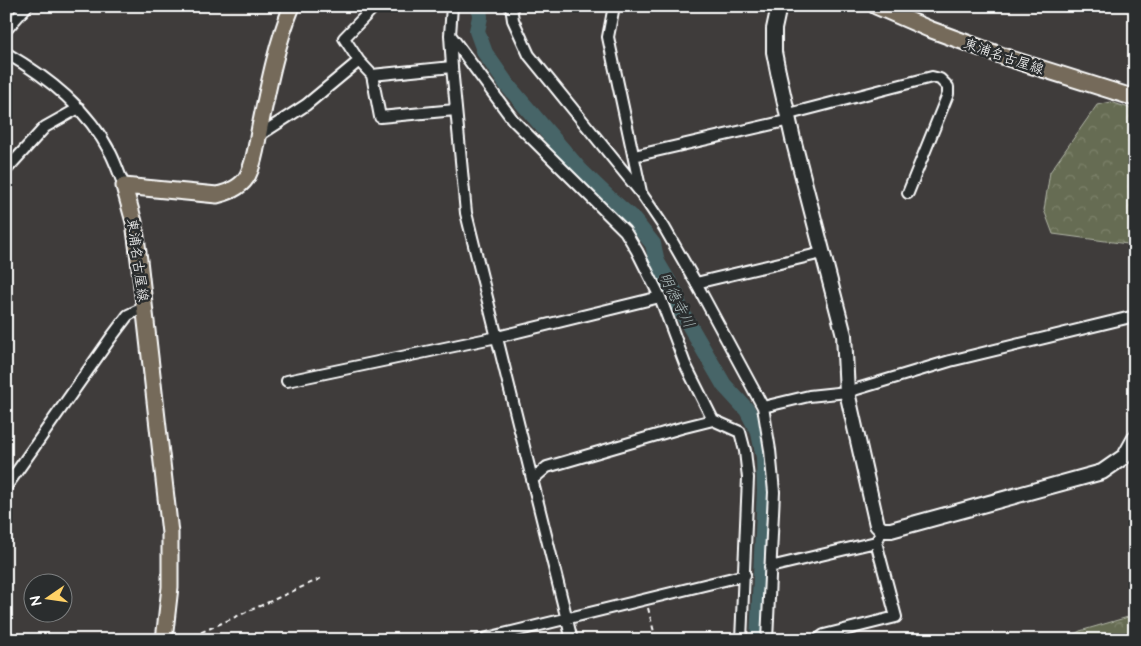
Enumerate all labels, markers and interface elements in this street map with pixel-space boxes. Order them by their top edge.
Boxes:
street label: 東浦名古屋線 [961,34,1047,80]
street label: 東浦名古屋線 [121,217,153,303]
water label: 明徳寺川 [654,269,700,332]
north arrow [22,574,72,624]
text: N [26,594,47,607]

